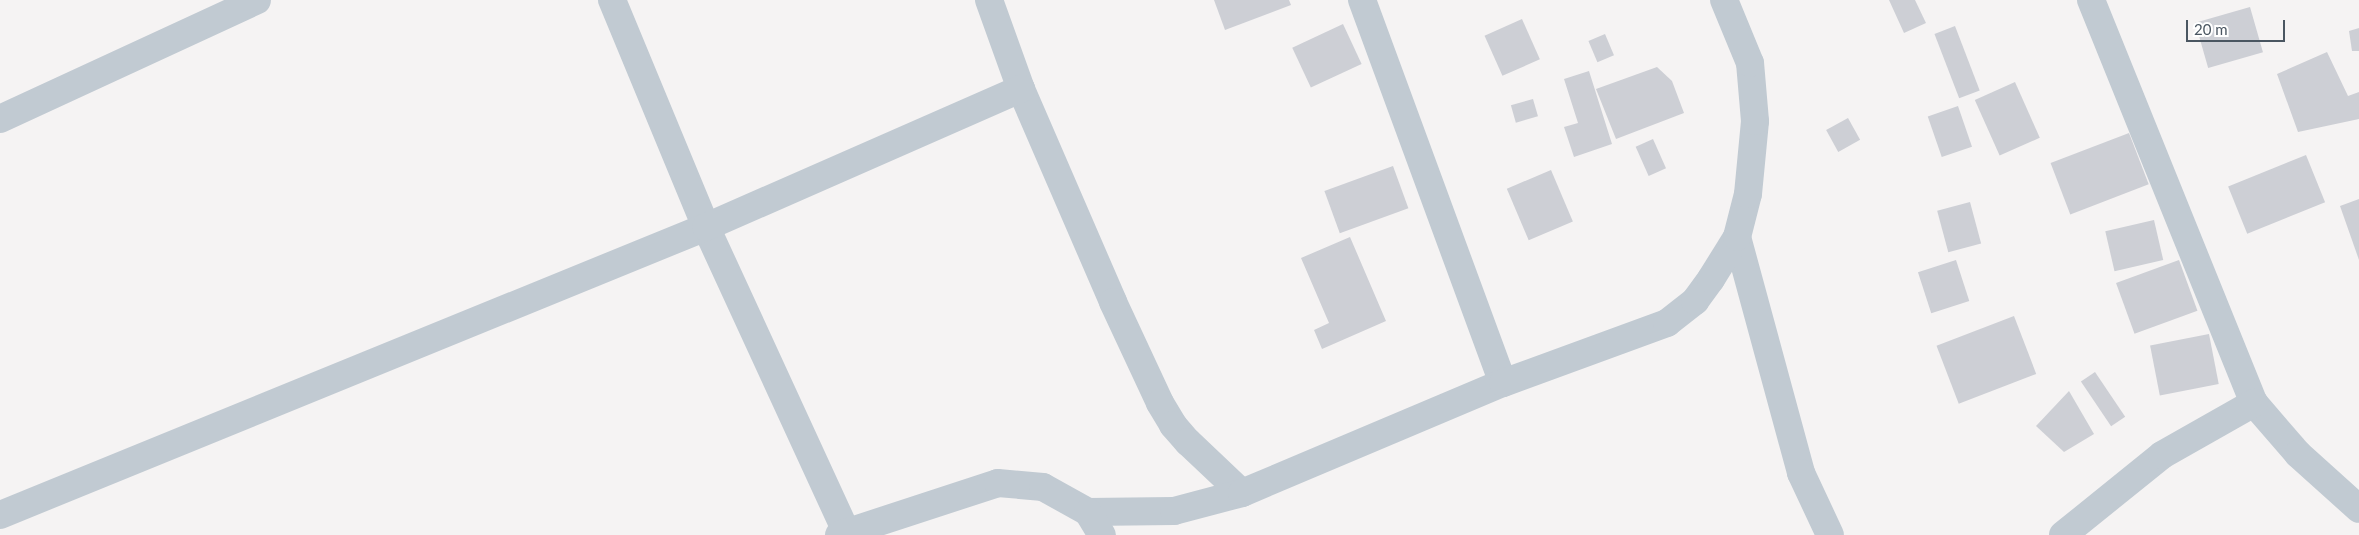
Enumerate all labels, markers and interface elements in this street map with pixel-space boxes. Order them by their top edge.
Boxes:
scale bar [2189,10,2288,42]
text: 20 m [2194,20,2228,38]

